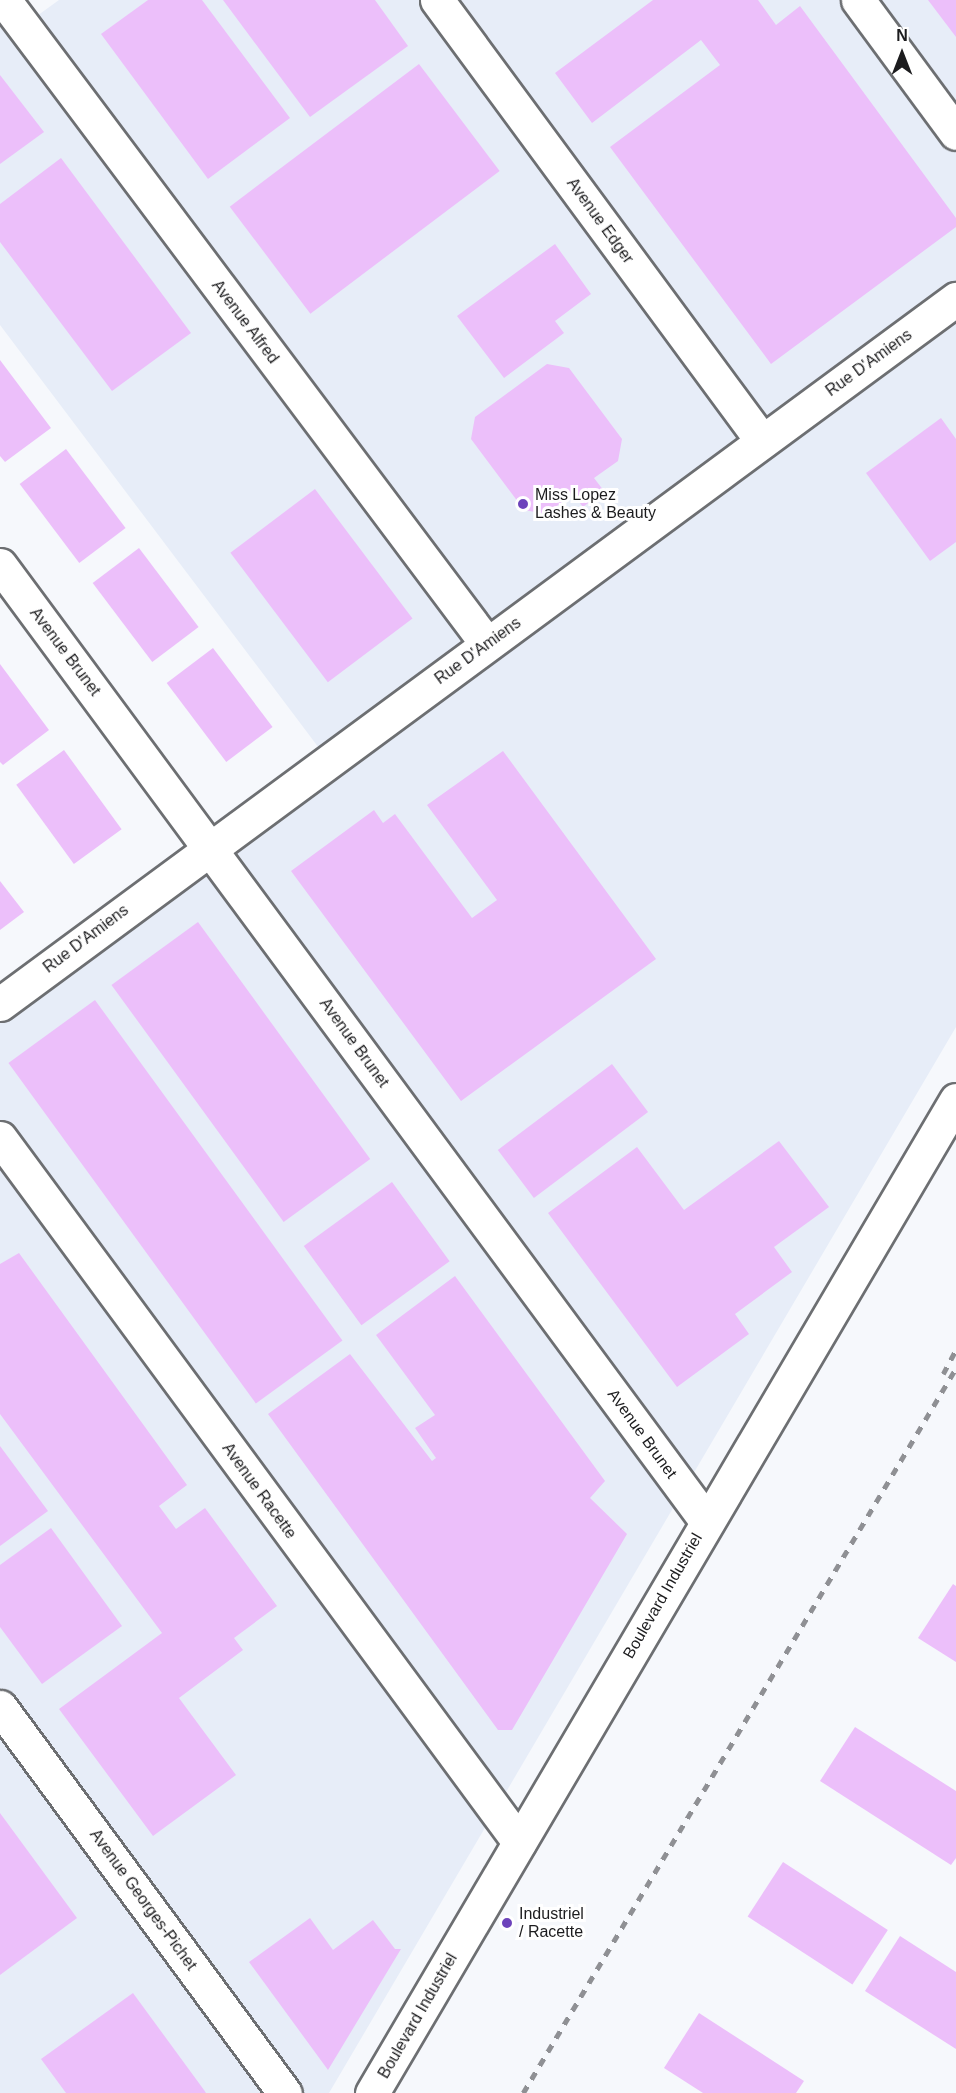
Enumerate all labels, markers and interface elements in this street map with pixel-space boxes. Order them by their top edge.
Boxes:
north arrow [872,24,932,84]
text: N [896,27,908,44]
street label: Avenue Edger [563,174,637,268]
street label: Avenue Alfred [207,276,283,368]
street label: Rue D'Amiens [822,325,916,401]
place label: Miss Lopez Lashes & Beauty [535,485,656,523]
marker: Miss Lopez Lashes & Beauty [516,497,530,511]
street label: Avenue Brunet [26,604,104,700]
street label: Rue D'Amiens [431,613,525,689]
street label: Rue D'Amiens [40,901,132,977]
street label: Avenue Brunet [315,995,393,1091]
street label: Avenue Brunet [603,1386,681,1482]
street label: Avenue Racette [218,1439,300,1543]
street label: Boulevard Industriel [619,1530,707,1662]
street label: Avenue Georges-Pichet [85,1826,201,1974]
place label: Industriel / Racette [519,1904,584,1942]
marker: Industriel / Racette [500,1916,514,1930]
street label: Boulevard Industriel [374,1950,462,2082]

